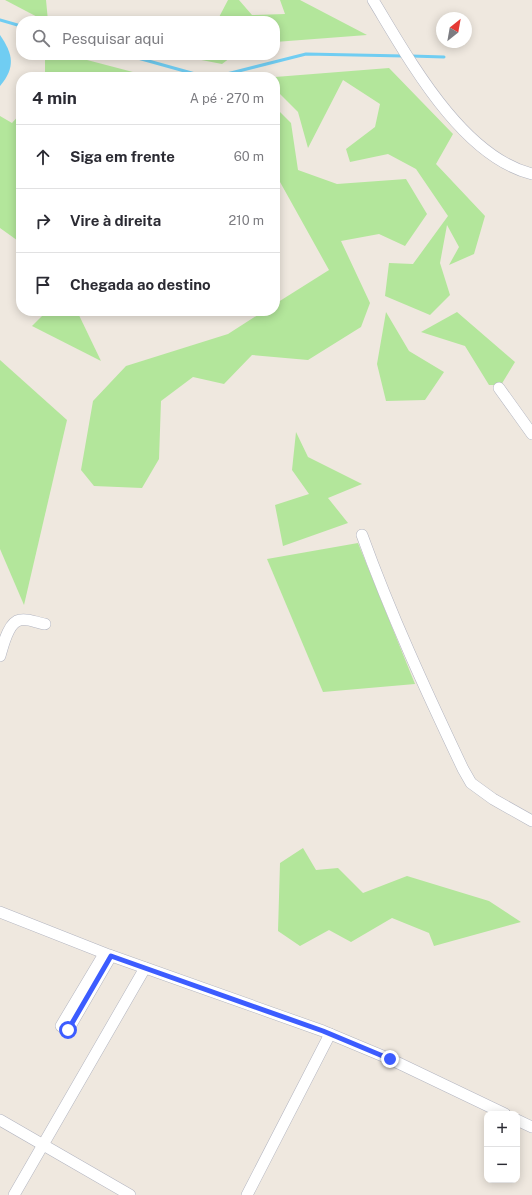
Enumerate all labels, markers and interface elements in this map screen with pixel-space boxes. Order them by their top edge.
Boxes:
north arrow [436,12,472,48]
search box [16,16,280,60]
icon: search [30,27,52,49]
text: Pesquisar aqui [62,30,164,47]
text: 4 min [32,88,77,108]
text: A pé · 270 m [190,91,264,106]
icon: ahead [32,146,54,168]
text: Siga em frente [70,148,175,165]
text: 60 m [234,149,264,164]
icon: right [32,210,54,232]
text: Vire à direita [70,212,161,229]
text: 210 m [229,213,264,228]
icon: arrive [32,274,54,296]
text: Chegada ao destino [70,276,211,293]
route start [59,1021,77,1039]
route end [381,1050,399,1068]
map controls [484,1111,520,1183]
button: + [484,1111,520,1147]
button: − [484,1147,520,1183]

